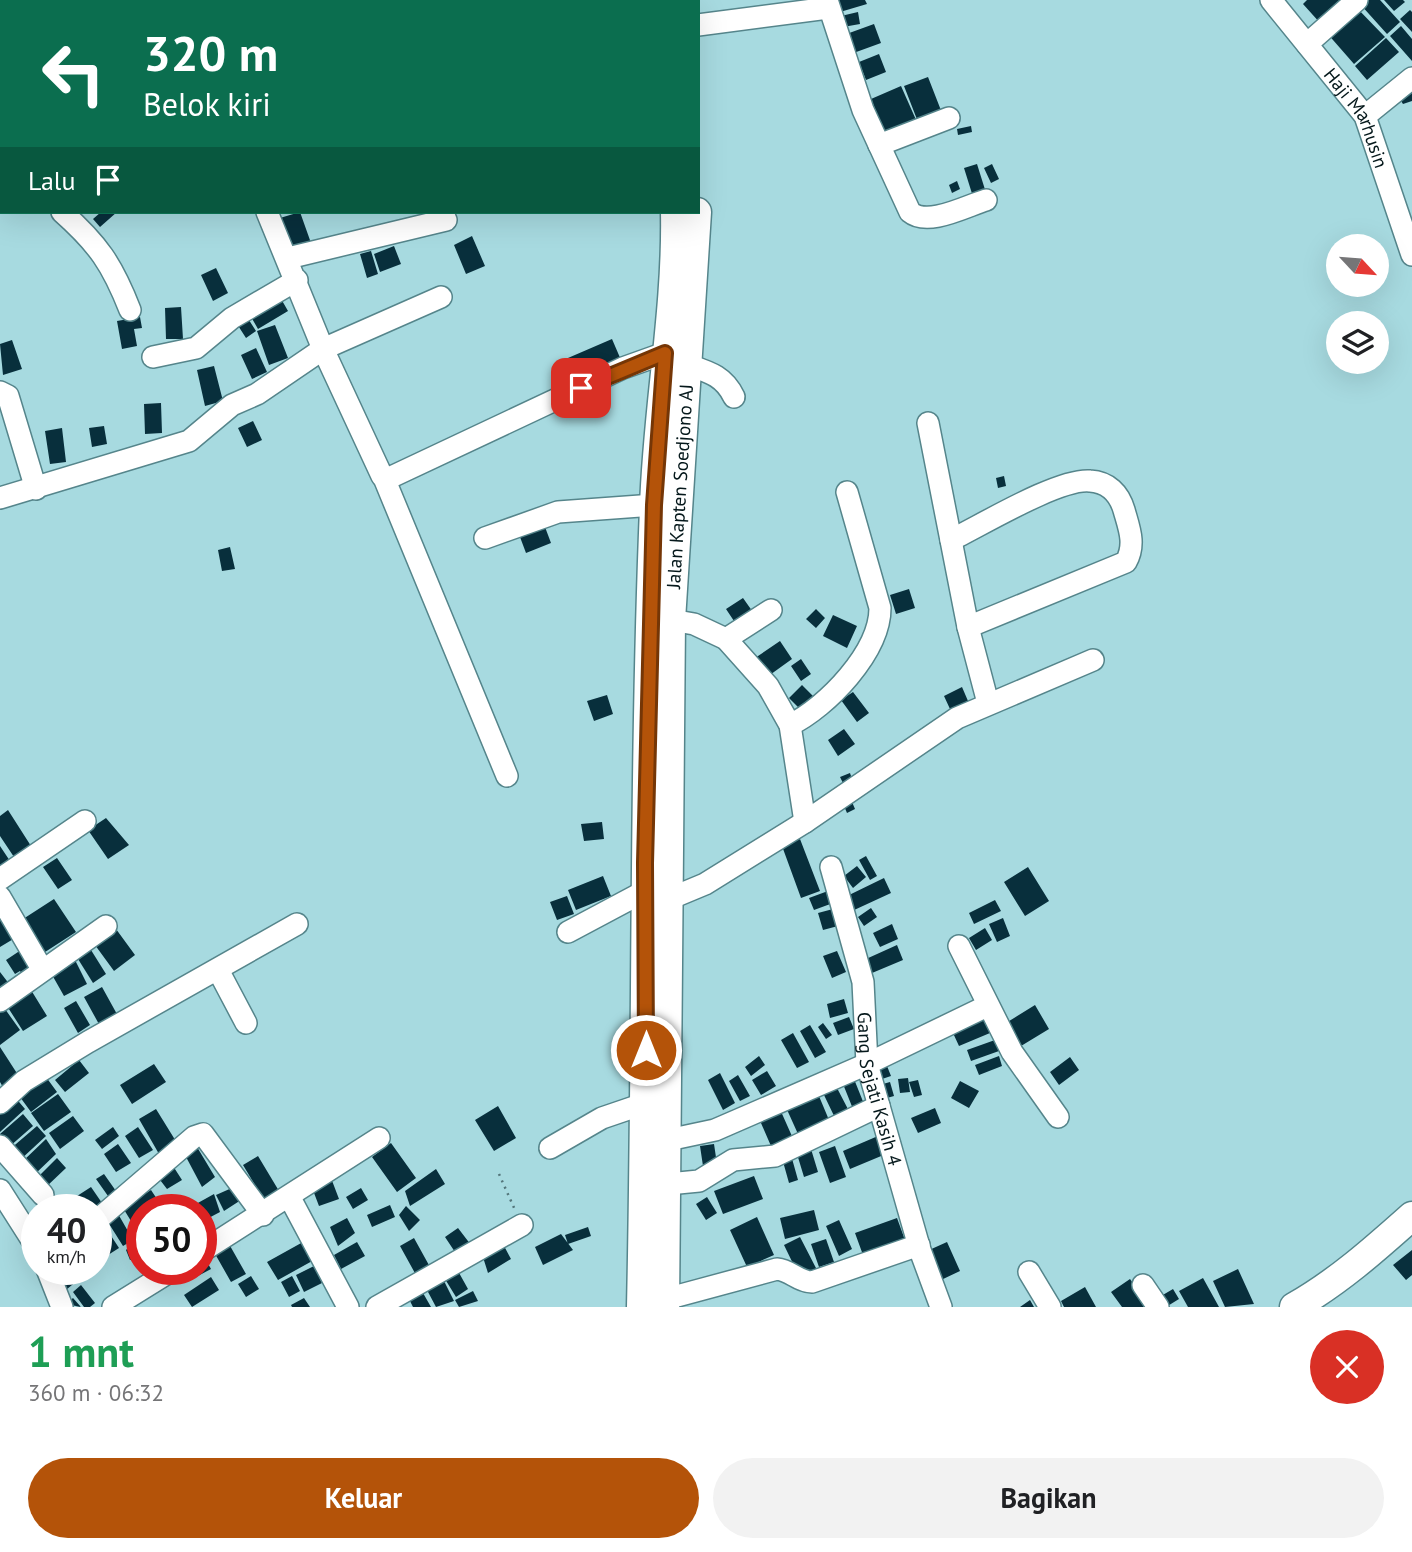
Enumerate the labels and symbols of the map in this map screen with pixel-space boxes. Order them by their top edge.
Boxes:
street label: Haji Marhusin [1319,63,1394,171]
north arrow [1326,234,1390,298]
pin [551,358,611,418]
street label: Jalan Kapten Soedjono AJ [661,383,698,590]
street label: Gang Sejati Kasih 4 [852,1011,907,1168]
position arrow [609,1013,683,1087]
speed limit sign: 50 [126,1194,217,1285]

